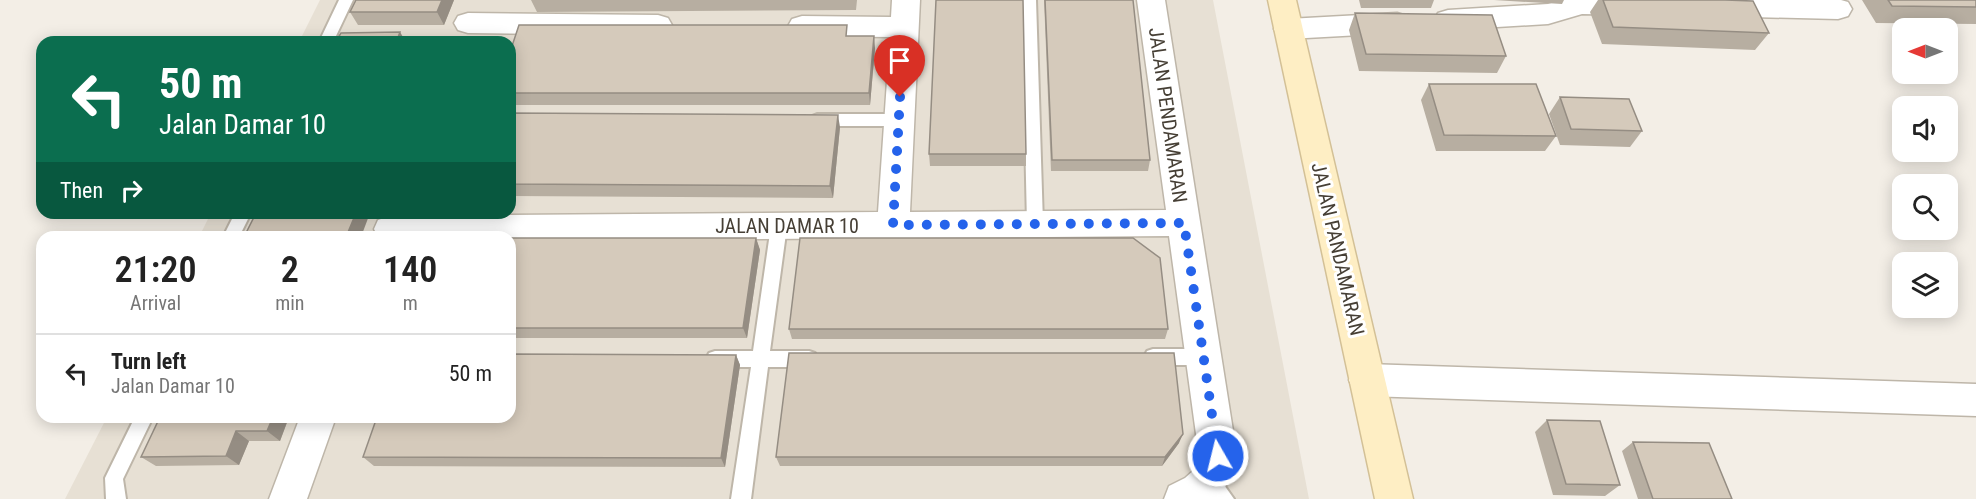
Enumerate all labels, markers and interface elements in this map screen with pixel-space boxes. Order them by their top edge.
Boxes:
north arrow [1892,18,1958,84]
map controls [1892,18,1958,318]
street label: JALAN PENDAMARAN [1144,26,1192,204]
pin [874,35,925,97]
icon: arrive [883,44,916,77]
text: 50 m [159,59,242,108]
icon: left [60,60,138,138]
button: sound [1892,96,1958,162]
text: Jalan Damar 10 [159,109,326,141]
street label: JALAN PANDAMARAN [1306,160,1370,338]
icon: right [115,174,148,207]
button: search [1892,174,1958,240]
text: Then [60,178,103,203]
street label: JALAN DAMAR 10 [715,214,859,238]
text: 21:20 [115,249,197,291]
text: 2 [281,249,299,291]
text: 140 [383,249,437,291]
button: layers [1892,252,1958,318]
text: Arrival [130,291,181,315]
text: min [275,291,304,315]
text: m [403,291,418,315]
text: Turn left [111,349,186,374]
icon: left [60,357,93,390]
text: 50 m [449,361,492,386]
text: Jalan Damar 10 [111,374,235,398]
position arrow [1186,424,1250,488]

